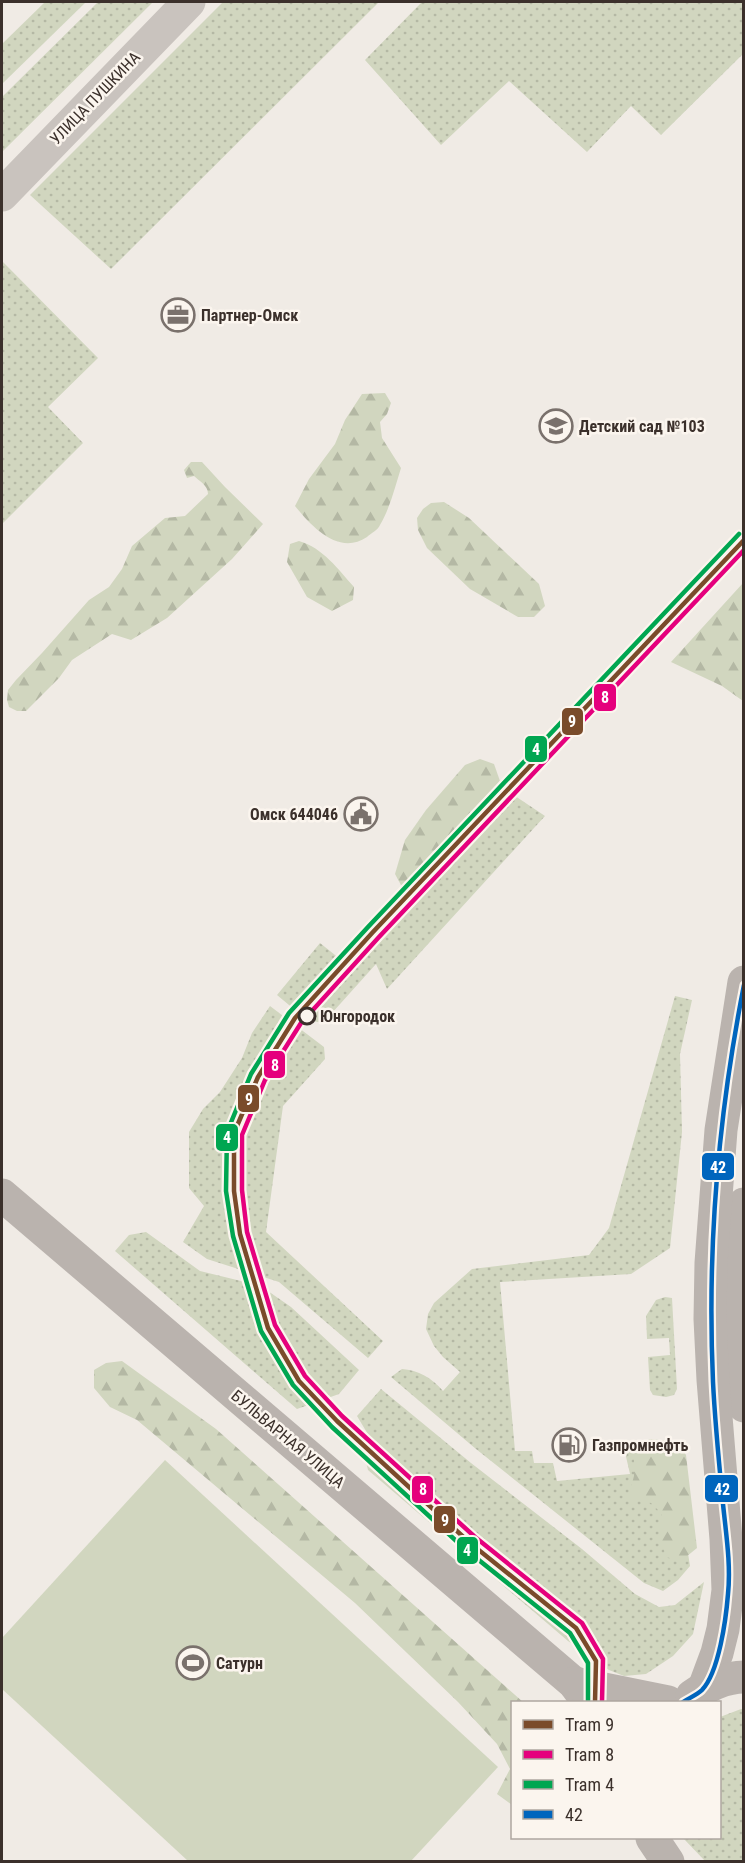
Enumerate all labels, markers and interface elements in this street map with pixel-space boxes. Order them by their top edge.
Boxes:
street label: УЛИЦА ПУШКИНА [46,48,144,148]
office icon: Партнер-Омск [160,297,196,333]
place label: Партнер-Омск [201,306,298,325]
school or university icon: Детский сад №103 [538,408,574,444]
place label: Детский сад №103 [579,417,705,436]
line badge: 8 [593,683,617,712]
text: 8 [601,688,609,707]
line badge: 9 [561,707,584,736]
text: 9 [568,712,576,731]
line badge: 4 [524,735,548,763]
text: 4 [532,740,540,759]
public building icon: Омск 644046 [343,796,379,832]
place label: Омск 644046 [250,805,338,824]
marker: Юнгородок [298,1007,316,1025]
place label: Юнгородок [320,1007,395,1026]
line badge: 8 [263,1050,286,1079]
text: 8 [271,1056,279,1075]
line badge: 9 [237,1084,260,1113]
text: 9 [245,1090,253,1109]
line badge: 4 [215,1123,239,1152]
text: 4 [223,1128,231,1147]
line badge: 42 [701,1152,735,1181]
text: 42 [710,1158,726,1177]
street label: БУЛЬВАРНАЯ УЛИЦА [227,1386,349,1492]
fuel station icon: Газпромнефть [551,1427,587,1463]
place label: Газпромнефть [592,1436,689,1455]
line badge: 42 [704,1474,739,1503]
line badge: 8 [411,1475,434,1504]
text: 8 [419,1480,427,1499]
text: 42 [714,1480,730,1499]
line badge: 9 [433,1505,456,1534]
text: 9 [441,1511,449,1530]
line badge: 4 [456,1536,479,1565]
text: 4 [463,1541,471,1560]
sports icon: Сатурн [175,1645,211,1681]
place label: Сатурн [216,1654,263,1673]
legend [511,1701,721,1839]
text: Tram 9 [565,1714,614,1735]
text: Tram 8 [565,1744,614,1765]
text: Tram 4 [565,1774,614,1795]
text: 42 [565,1804,583,1825]

